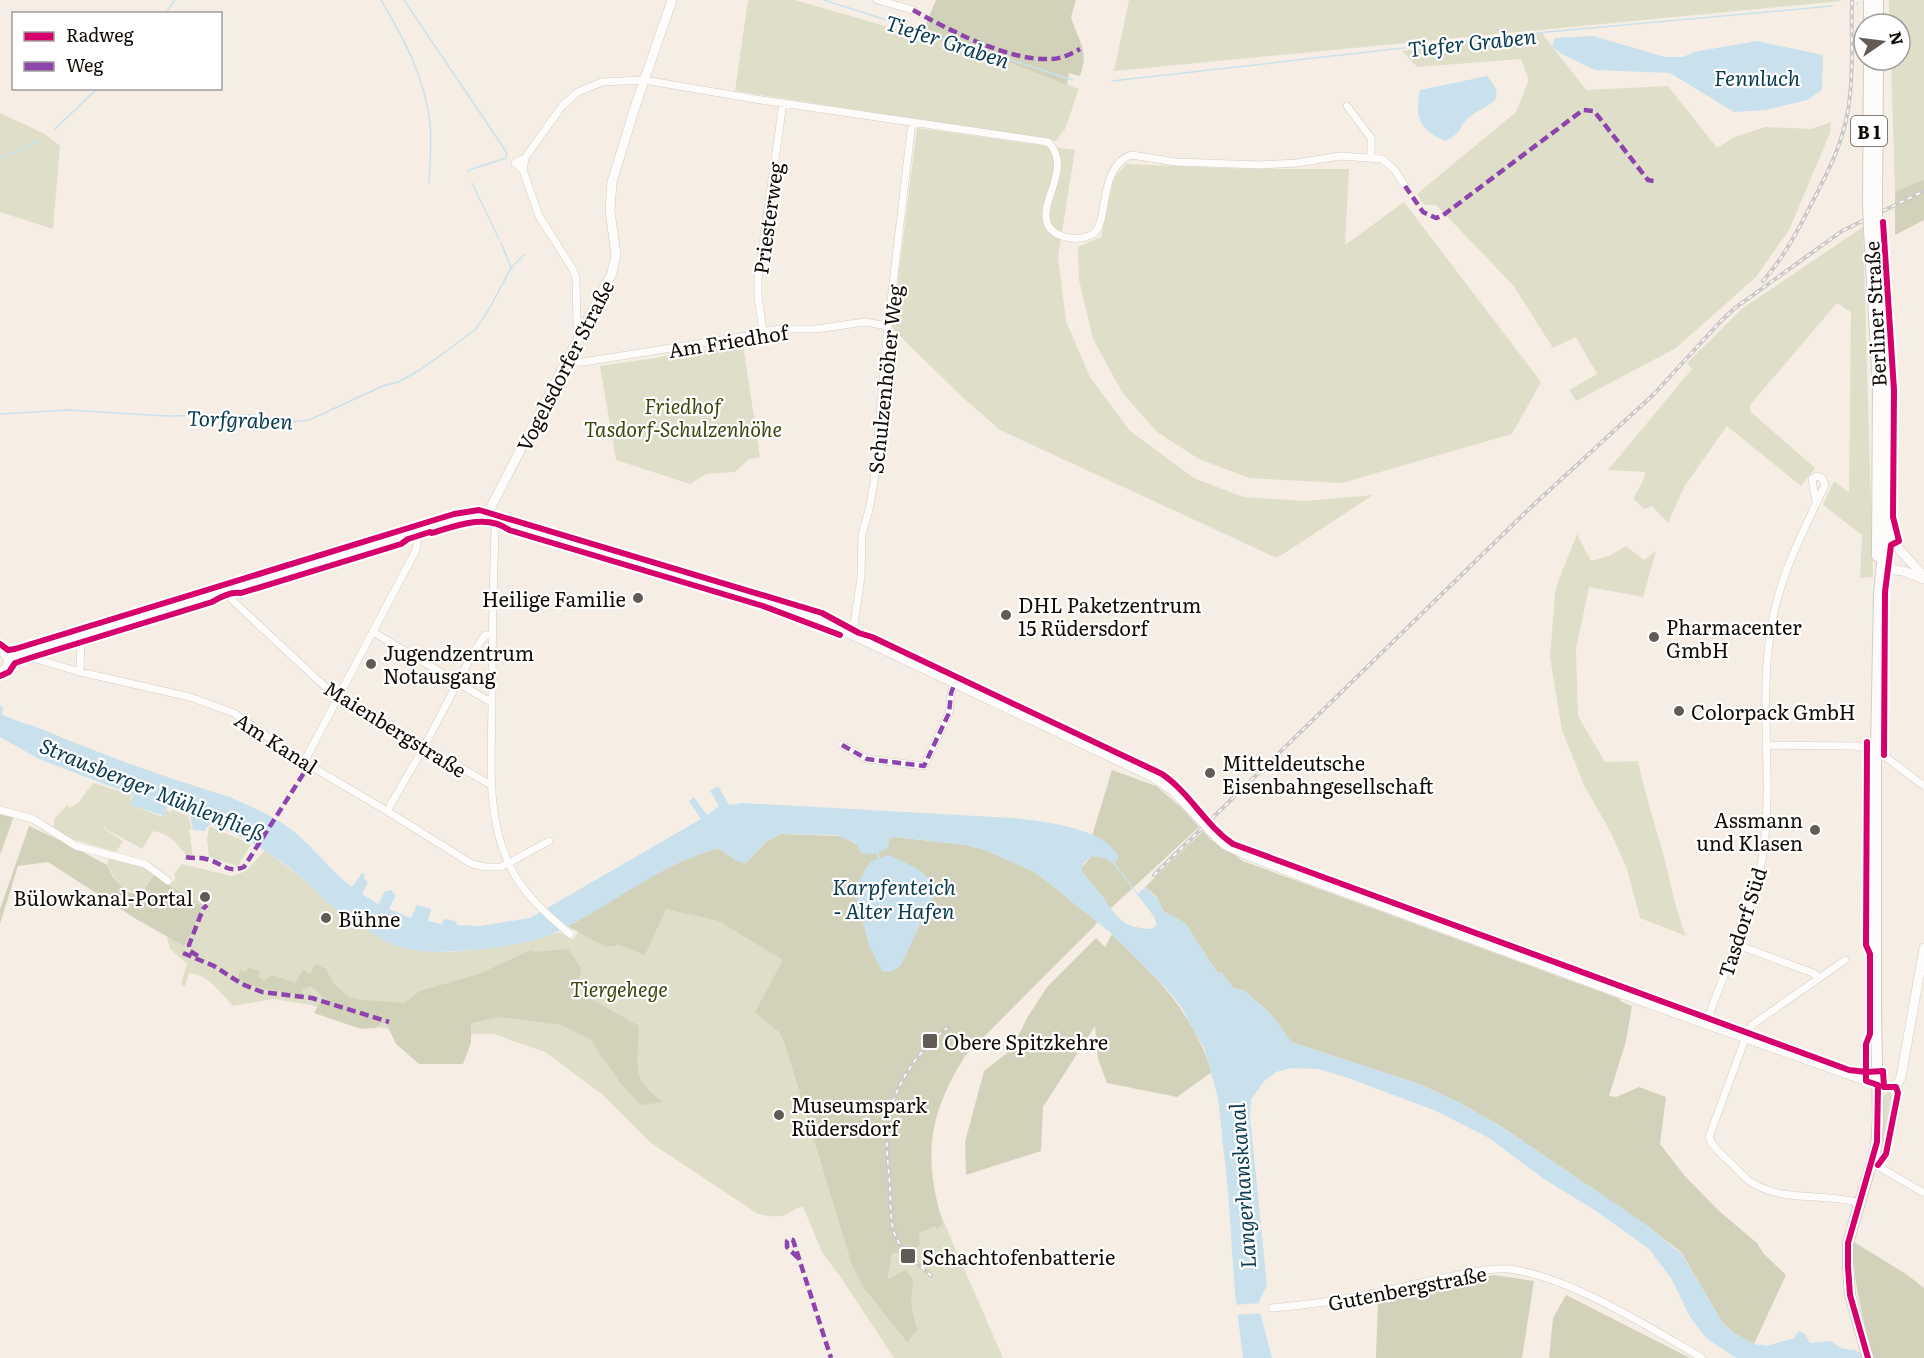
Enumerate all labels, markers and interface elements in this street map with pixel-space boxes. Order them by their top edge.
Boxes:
water label: Tiefer Graben [882,5,1014,75]
legend [12,12,222,90]
north arrow [1852,12,1912,72]
water label: Tiefer Graben [1406,19,1538,63]
text: Radweg [66,21,135,48]
text: N [1884,29,1911,48]
text: Weg [66,51,104,78]
water label: Fennluch [1714,61,1801,92]
road number: B 1 [1851,116,1887,146]
street label: Priesterweg [744,159,790,276]
street label: Berliner Straße [1855,240,1893,388]
street label: Vogelsdorfer Straße [508,274,620,456]
street label: Schulzenhöher Weg [859,282,909,475]
street label: Am Friedhof [666,315,792,364]
park label: Friedhof Tasdorf-Schulzenhöhe [584,390,782,443]
water label: Torfgraben [187,401,294,435]
place label: Heilige Familie [482,583,626,613]
place label: DHL Paketzentrum 15 Rüdersdorf [1018,589,1202,642]
marker: Heilige Familie [631,591,645,605]
marker: DHL Paketzentrum 15 Rüdersdorf [999,608,1013,622]
place label: Pharmacenter GmbH [1666,611,1802,664]
marker: Pharmacenter GmbH [1647,630,1661,644]
place label: Jugendzentrum Notausgang [383,637,534,690]
marker: Jugendzentrum Notausgang [364,657,378,671]
street label: Maienbergstraße [319,672,473,784]
place label: Colorpack GmbH [1691,696,1856,726]
street label: Am Kanal [230,704,325,780]
marker: Colorpack GmbH [1672,704,1686,718]
water label: Strausberger Mühlenfließ [36,729,270,847]
place label: Mitteldeutsche Eisenbahngesellschaft [1222,747,1434,800]
marker: Mitteldeutsche Eisenbahngesellschaft [1203,766,1217,780]
place label: Assmann und Klasen [1696,804,1803,857]
marker: Assmann und Klasen [1808,823,1822,837]
street label: Tasdorf Süd [1709,863,1773,981]
water label: Karpfenteich - Alter Hafen [832,870,956,925]
place label: Bülowkanal-Portal [13,882,193,912]
marker: Bülowkanal-Portal [198,890,212,904]
place label: Bühne [338,903,400,933]
marker: Bühne [319,911,333,925]
park label: Tiergehege [570,973,668,1003]
place label: Obere Spitzkehre [944,1026,1108,1056]
marker: Obere Spitzkehre [921,1032,939,1050]
place label: Museumspark Rüdersdorf [791,1089,928,1142]
water label: Langerhanskanal [1220,1102,1262,1270]
marker: Museumspark Rüdersdorf [772,1108,786,1122]
place label: Schachtofenbatterie [922,1241,1115,1271]
marker: Schachtofenbatterie [899,1247,917,1265]
street label: Gutenbergstraße [1325,1257,1489,1317]

